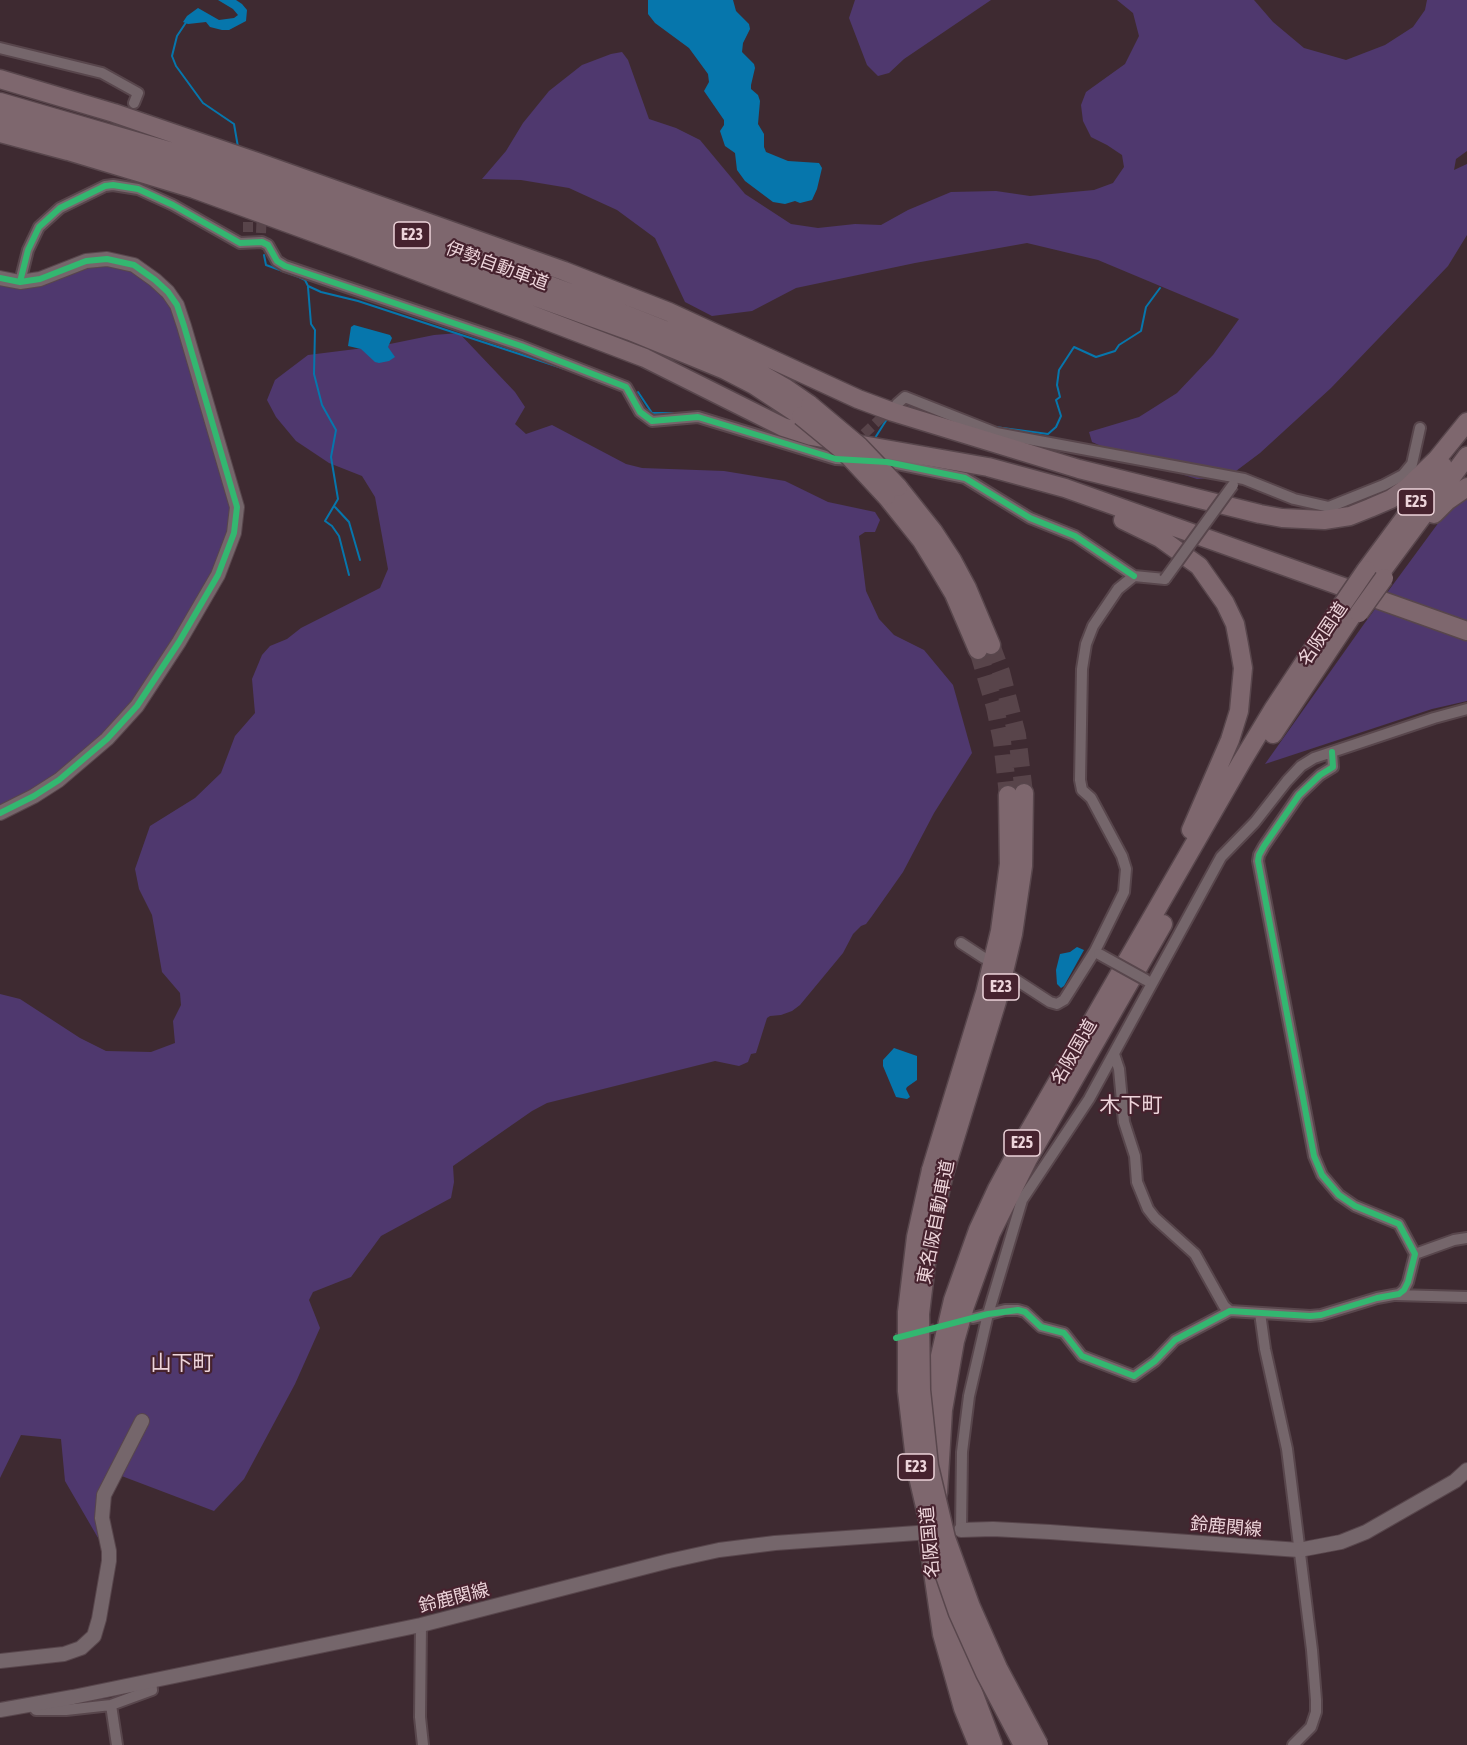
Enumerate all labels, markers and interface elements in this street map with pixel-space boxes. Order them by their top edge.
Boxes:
road number: E23 [394,222,430,248]
street label: 伊勢自動車道 [443,237,551,295]
road number: E25 [1398,489,1434,515]
street label: 名阪国道 [1294,598,1352,670]
road number: E23 [983,974,1019,1000]
street label: 名阪国道 [1047,1015,1101,1089]
district label: 木下町 [1100,1092,1162,1118]
road number: E25 [1004,1130,1040,1156]
street label: 東名阪自動車道 [913,1158,959,1286]
district label: 山下町 [151,1350,213,1376]
road number: E23 [898,1454,934,1480]
street label: 名阪国道 [916,1505,944,1579]
street label: 鈴鹿関線 [1189,1513,1263,1541]
street label: 鈴鹿関線 [416,1579,492,1617]

